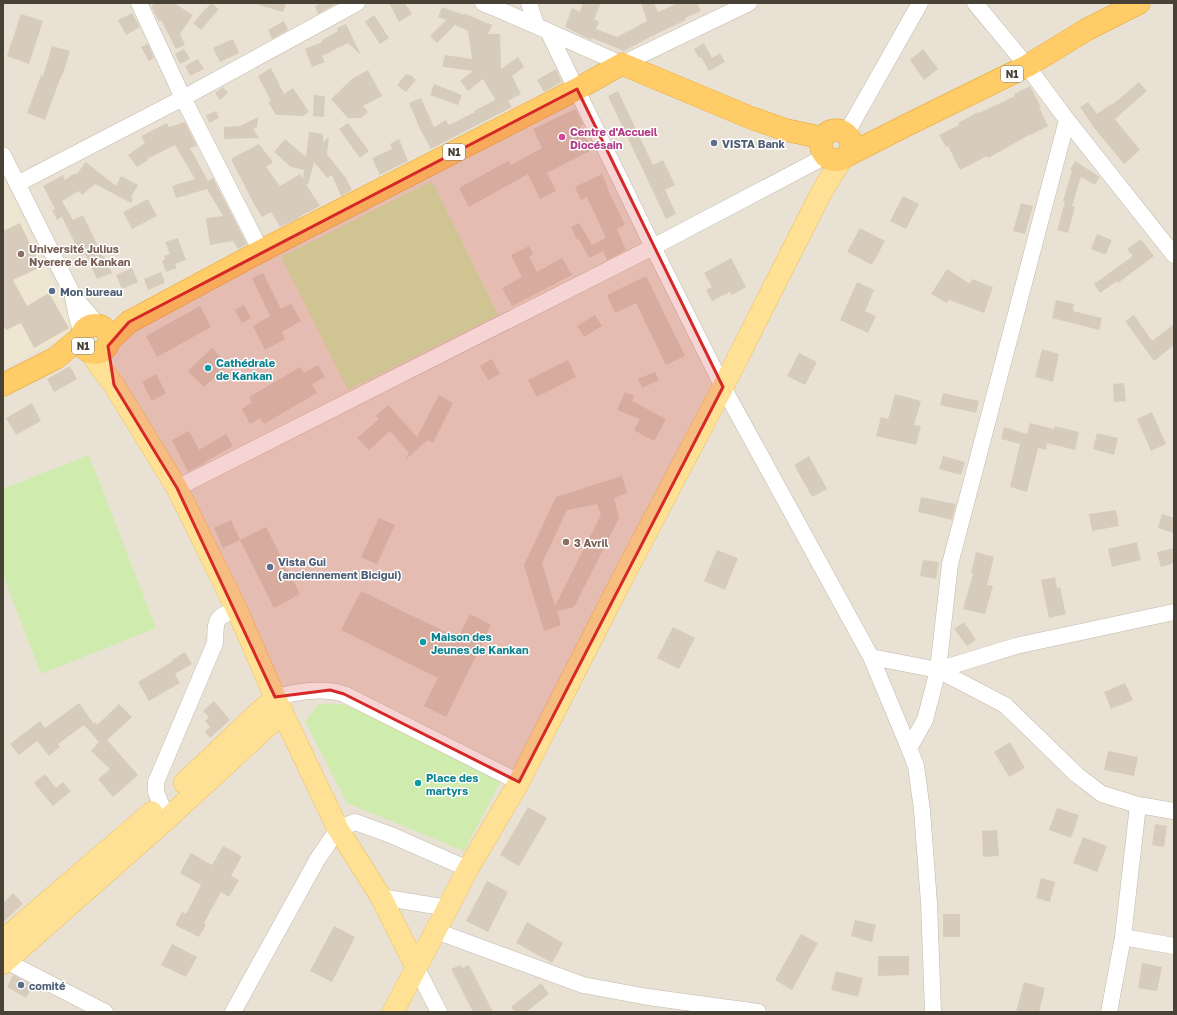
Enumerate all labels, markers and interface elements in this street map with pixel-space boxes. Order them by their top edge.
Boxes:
road number: N1 [1001,66,1023,82]
place label: Centre d'Accueil Diocésain [570,125,658,151]
marker: Centre d'Accueil Diocésain [557,132,567,142]
place label: VISTA Bank [722,137,785,150]
marker: VISTA Bank [709,138,719,148]
road number: N1 [443,144,465,160]
place label: Université Julius Nyerere de Kankan [29,242,131,268]
marker: Université Julius Nyerere de Kankan [16,249,26,259]
place label: Mon bureau [60,285,123,298]
marker: Mon bureau [47,286,57,296]
road number: N1 [72,338,94,354]
place label: Cathédrale de Kankan [216,356,276,382]
marker: Cathédrale de Kankan [203,363,213,373]
place label: 3 Avril [574,536,609,549]
marker: 3 Avril [561,537,571,547]
place label: Vista Gui (anciennement Bicigui) [278,555,401,581]
marker: Vista Gui (anciennement Bicigui) [265,562,275,572]
place label: Maison des Jeunes de Kankan [431,630,529,656]
marker: Maison des Jeunes de Kankan [418,637,428,647]
place label: Place des martyrs [426,771,478,797]
marker: Place des martyrs [413,778,423,788]
place label: comité [29,979,66,992]
marker: comité [16,980,26,990]

